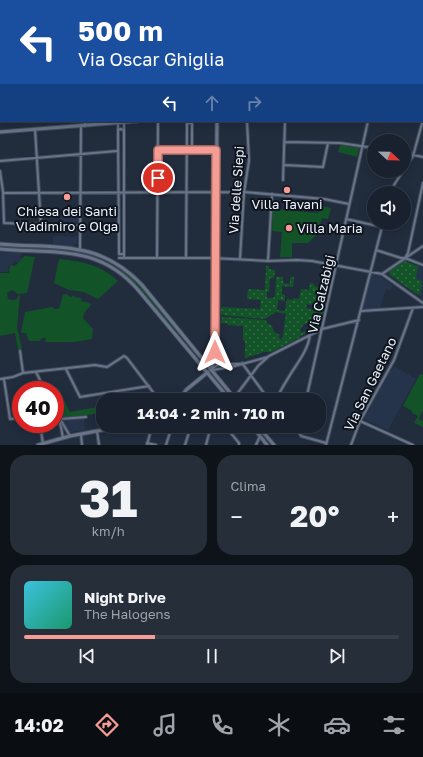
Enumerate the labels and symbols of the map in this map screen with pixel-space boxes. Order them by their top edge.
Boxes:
north arrow [367,134,411,178]
street label: Via delle Siepi [225,145,247,235]
pin [141,161,175,195]
marker: Villa Tavani [282,185,292,195]
marker: Chiesa dei Santi Vladimiro e Olga [62,192,72,202]
place label: Villa Tavani [252,196,322,212]
place label: Chiesa dei Santi Vladimiro e Olga [16,203,118,234]
place label: Villa Maria [297,220,363,236]
marker: Villa Maria [284,223,294,233]
street label: Via Calzabigi [304,253,338,335]
position arrow [194,331,236,373]
street label: Via San Gaetano [340,334,400,433]
speed limit sign: 40 [12,381,64,433]

